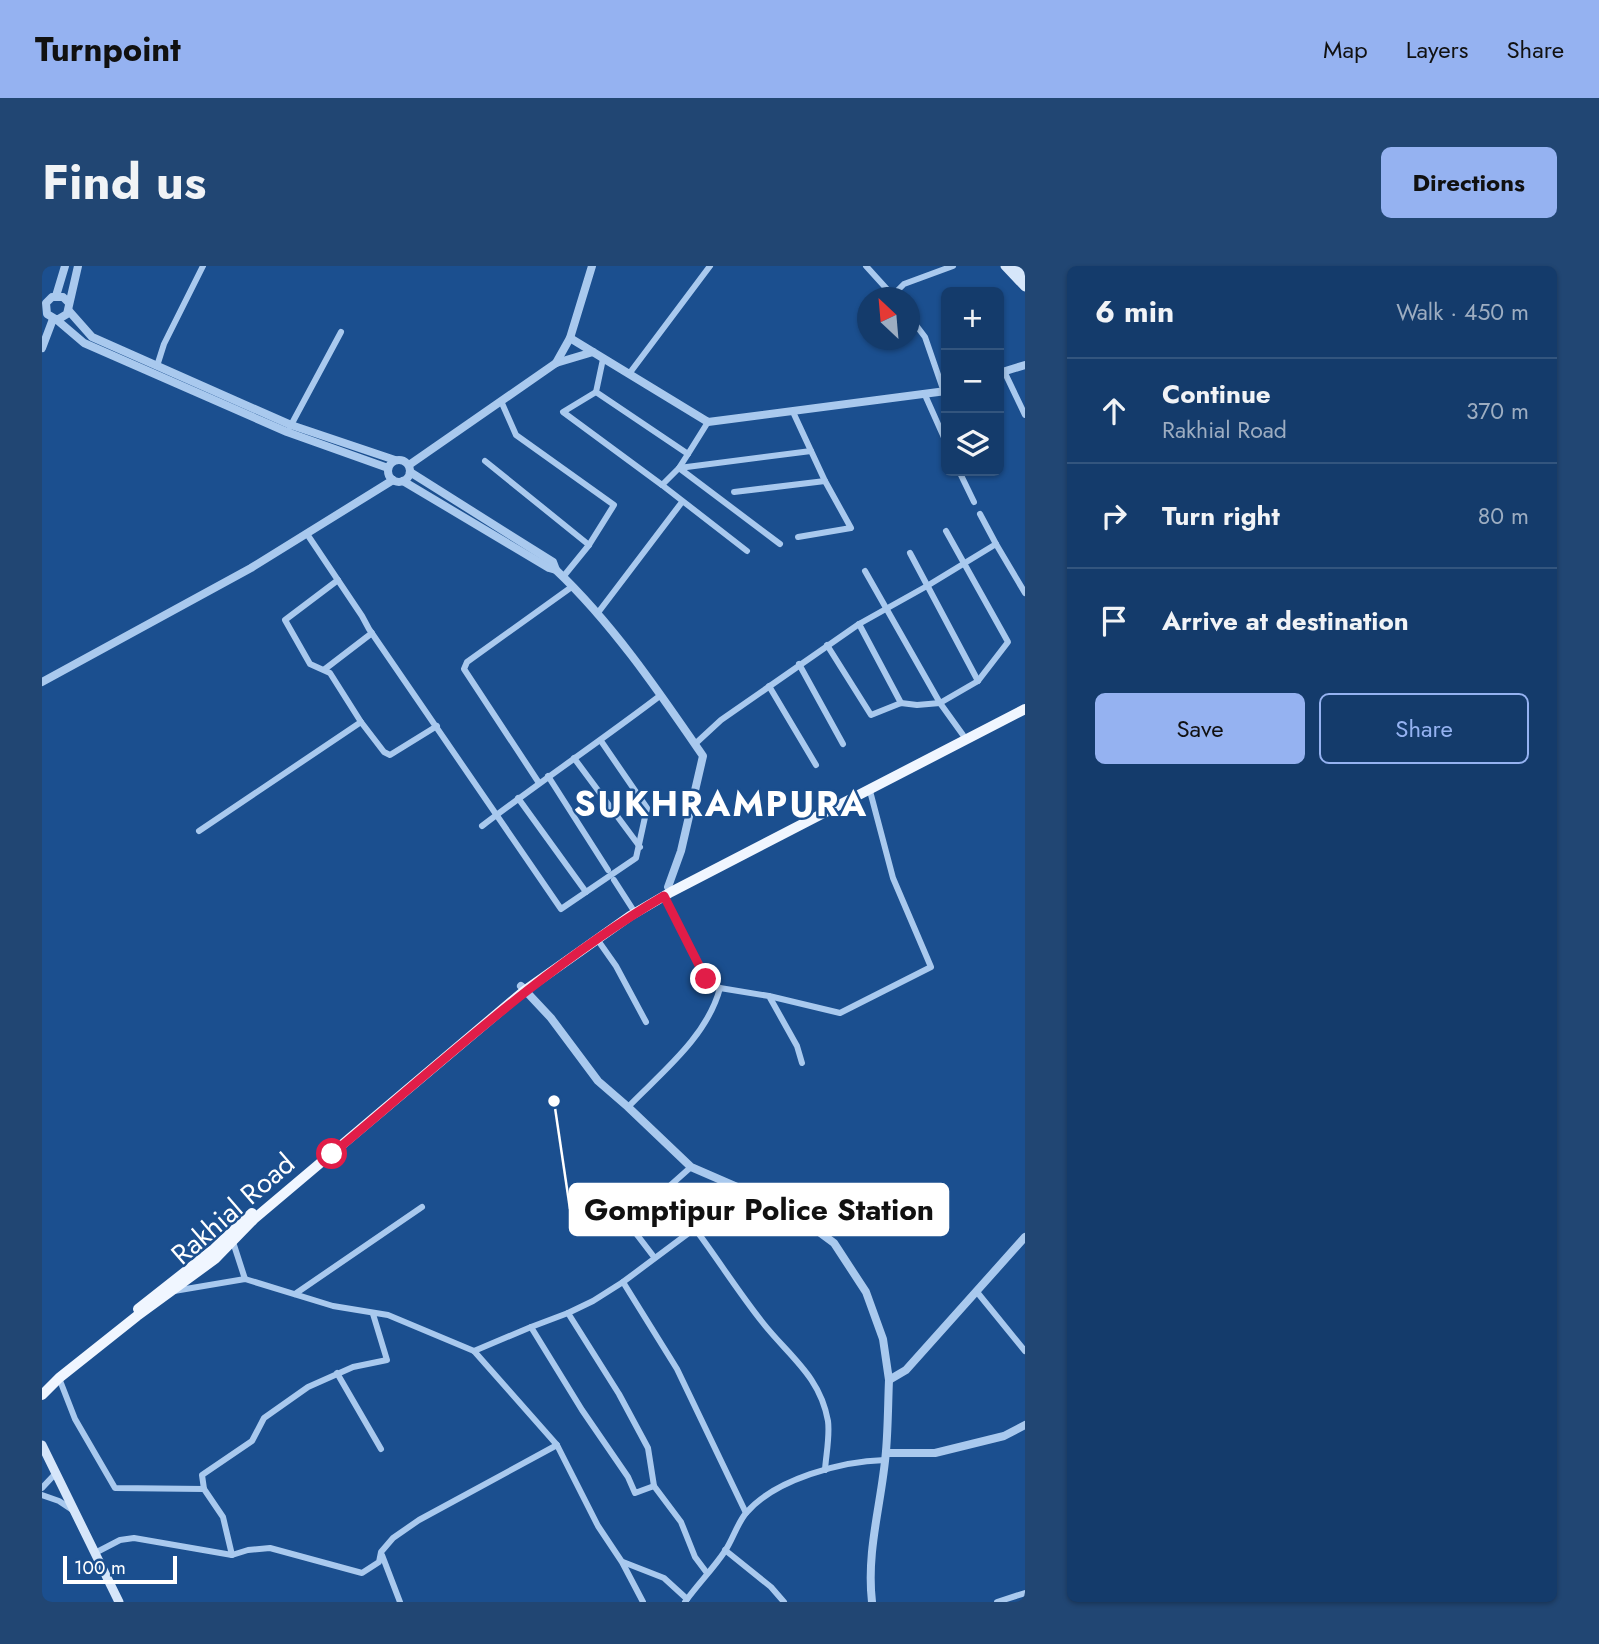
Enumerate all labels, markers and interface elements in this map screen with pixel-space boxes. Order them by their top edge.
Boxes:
text: Turnpoint [35,26,181,73]
text: Map [1323,32,1368,67]
text: Layers [1406,32,1468,67]
text: Share [1506,32,1564,67]
text: Find us [42,147,206,217]
button: Directions [1381,147,1557,218]
north arrow [857,287,920,350]
map controls [941,287,1004,476]
button: + [941,287,1004,350]
text: 6 min [1095,290,1174,333]
text: Walk · 450 m [1396,295,1529,329]
button: − [941,350,1004,413]
text: Continue [1162,375,1271,413]
icon: ahead [1095,392,1133,430]
text: 370 m [1466,394,1529,428]
button: layers [941,413,1004,476]
text: Rakhial Road [1162,413,1287,447]
icon: right [1095,497,1133,535]
text: Turn right [1162,497,1280,535]
text: 80 m [1478,499,1529,533]
icon: arrive [1095,602,1133,640]
text: Arrive at destination [1162,602,1409,640]
button: Save [1095,693,1305,764]
button: Share [1319,693,1529,764]
district label: SUKHRAMPURA [574,779,868,829]
route end [690,963,721,994]
route start [316,1138,347,1169]
street label: Rakhial Road [162,1144,304,1274]
callout: Gomptipur Police Station [570,1184,948,1235]
text: Gomptipur Police Station [584,1188,934,1231]
scale bar [63,1553,177,1585]
text: 100 m [74,1554,126,1581]

